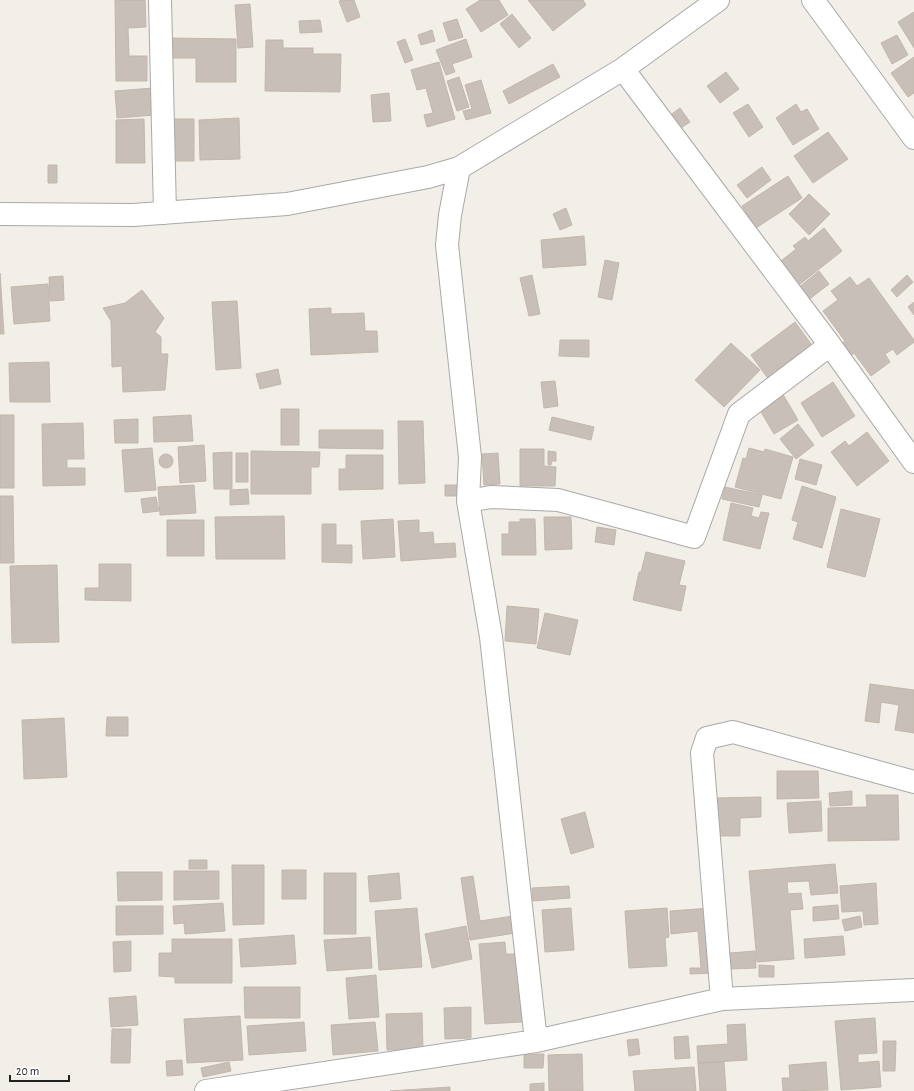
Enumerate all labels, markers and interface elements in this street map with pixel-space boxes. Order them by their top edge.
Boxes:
scale bar [10,1057,69,1083]
text: 20 m [16,1065,39,1077]

